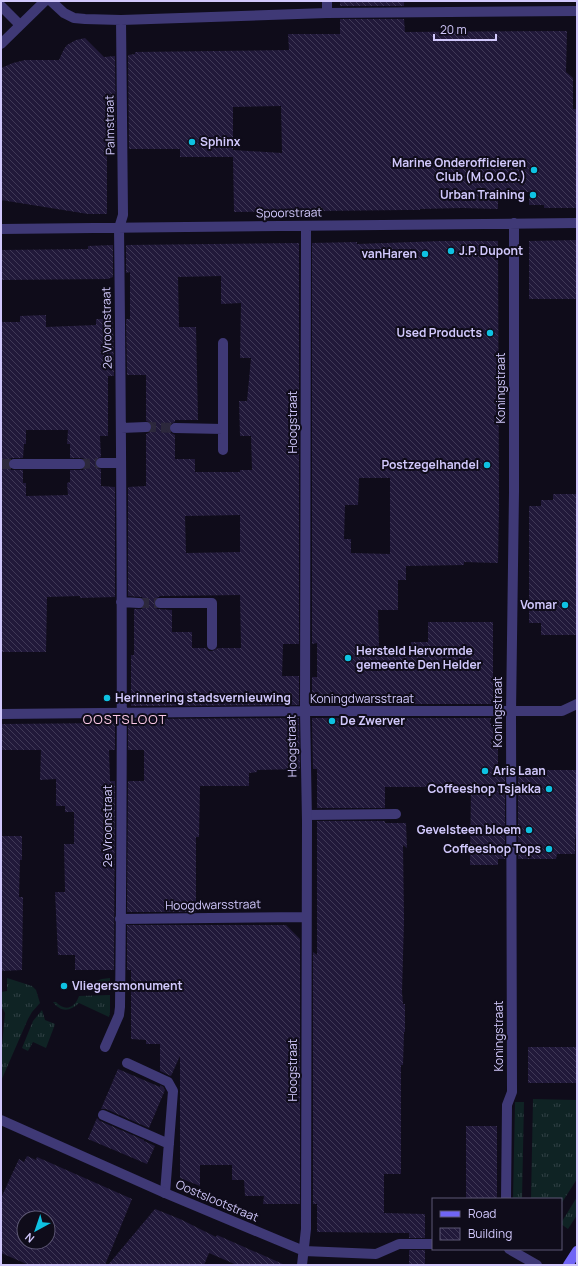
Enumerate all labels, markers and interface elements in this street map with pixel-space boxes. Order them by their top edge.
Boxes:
scale bar [434,16,496,42]
text: 20 m [440,21,467,38]
street label: Palmstraat [100,95,119,155]
place label: Sphinx [200,133,241,150]
marker: Sphinx [187,137,197,147]
place label: Marine Onderofficieren Club (M.O.O.C.) [392,154,526,185]
marker: Marine Onderofficieren Club (M.O.O.C.) [529,165,539,175]
place label: Urban Training [440,186,525,203]
marker: Urban Training [528,190,538,200]
street label: Spoorstraat [256,203,322,222]
place label: J.P. Dupont [459,242,523,259]
place label: vanHaren [362,245,417,262]
marker: J.P. Dupont [446,246,456,256]
marker: vanHaren [420,249,430,259]
street label: 2e Vroonstraat [97,286,116,369]
place label: Used Products [397,324,482,341]
marker: Used Products [485,328,495,338]
street label: Koningstraat [492,352,509,424]
street label: Hoogstraat [284,390,301,453]
place label: Postzegelhandel [382,456,479,473]
marker: Postzegelhandel [482,460,492,470]
place label: Vomar [520,596,557,613]
marker: Vomar [560,600,570,610]
place label: Hersteld Hervormde gemeente Den Helder [356,642,482,673]
marker: Hersteld Hervormde gemeente Den Helder [343,653,353,663]
street label: Koningstraat [489,676,506,748]
place label: Herinnering stadsvernieuwing [115,689,291,706]
street label: Koningdwarsstraat [310,690,414,707]
marker: Herinnering stadsvernieuwing [102,693,112,703]
district label: OOSTSLOOT [83,710,167,728]
place label: De Zwerver [340,712,405,729]
street label: Hoogstraat [282,714,301,778]
marker: De Zwerver [327,716,337,726]
place label: Aris Laan [493,762,546,779]
marker: Aris Laan [480,766,490,776]
place label: Coffeeshop Tsjakka [427,780,541,797]
marker: Coffeeshop Tsjakka [544,784,554,794]
street label: 2e Vroonstraat [99,785,116,867]
place label: Gevelsteen bloem [417,821,521,838]
marker: Gevelsteen bloem [524,825,534,835]
place label: Coffeeshop Tops [443,840,541,857]
marker: Coffeeshop Tops [544,844,554,854]
street label: Hoogdwarsstraat [165,895,261,914]
place label: Vliegersmonument [72,977,183,994]
marker: Vliegersmonument [59,981,69,991]
street label: Koningstraat [490,1000,507,1072]
street label: Hoogstraat [284,1038,301,1101]
street label: Oostslootstraat [173,1175,261,1226]
legend [432,1198,562,1250]
text: Road [468,1205,496,1222]
north arrow [16,1210,56,1250]
text: Building [468,1225,512,1242]
text: N [21,1230,37,1246]

